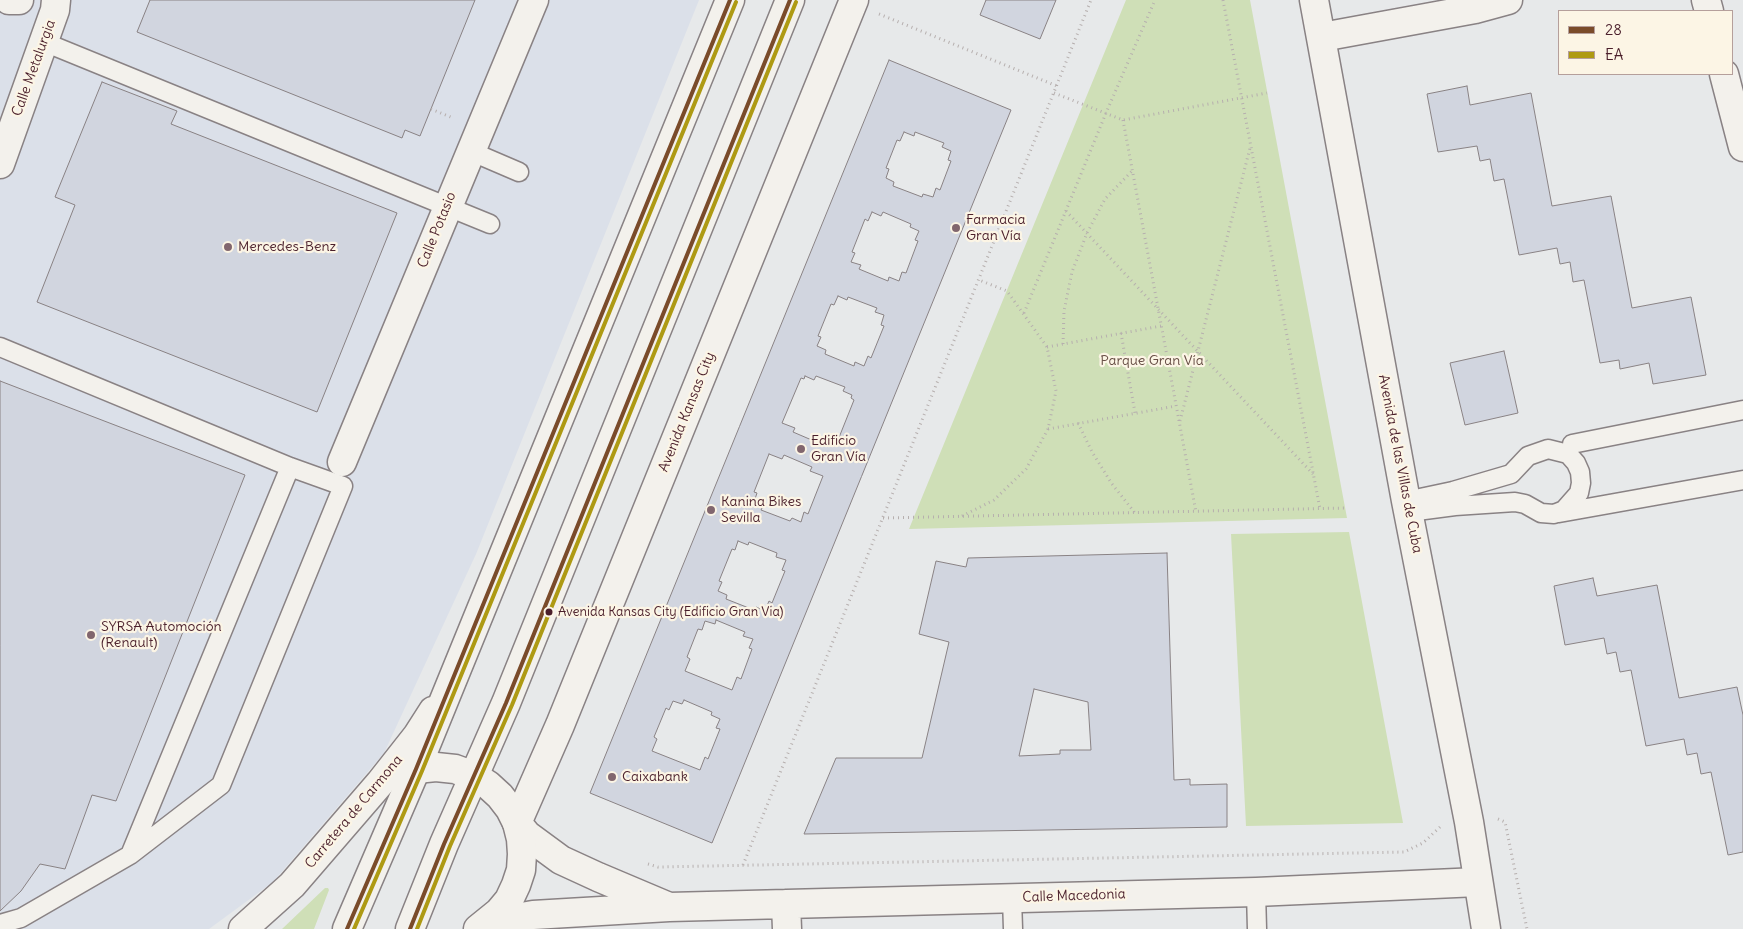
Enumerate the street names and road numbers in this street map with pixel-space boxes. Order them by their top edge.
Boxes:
street label: Calle Metalurgia [9,17,59,119]
street label: Calle Potasio [414,190,460,270]
street label: Avenida Kansas City [655,350,719,474]
street label: Avenida de las Villas de Cuba [1374,373,1426,555]
street label: Carretera de Carmona [302,752,406,872]
street label: Calle Macedonia [1022,886,1126,906]

